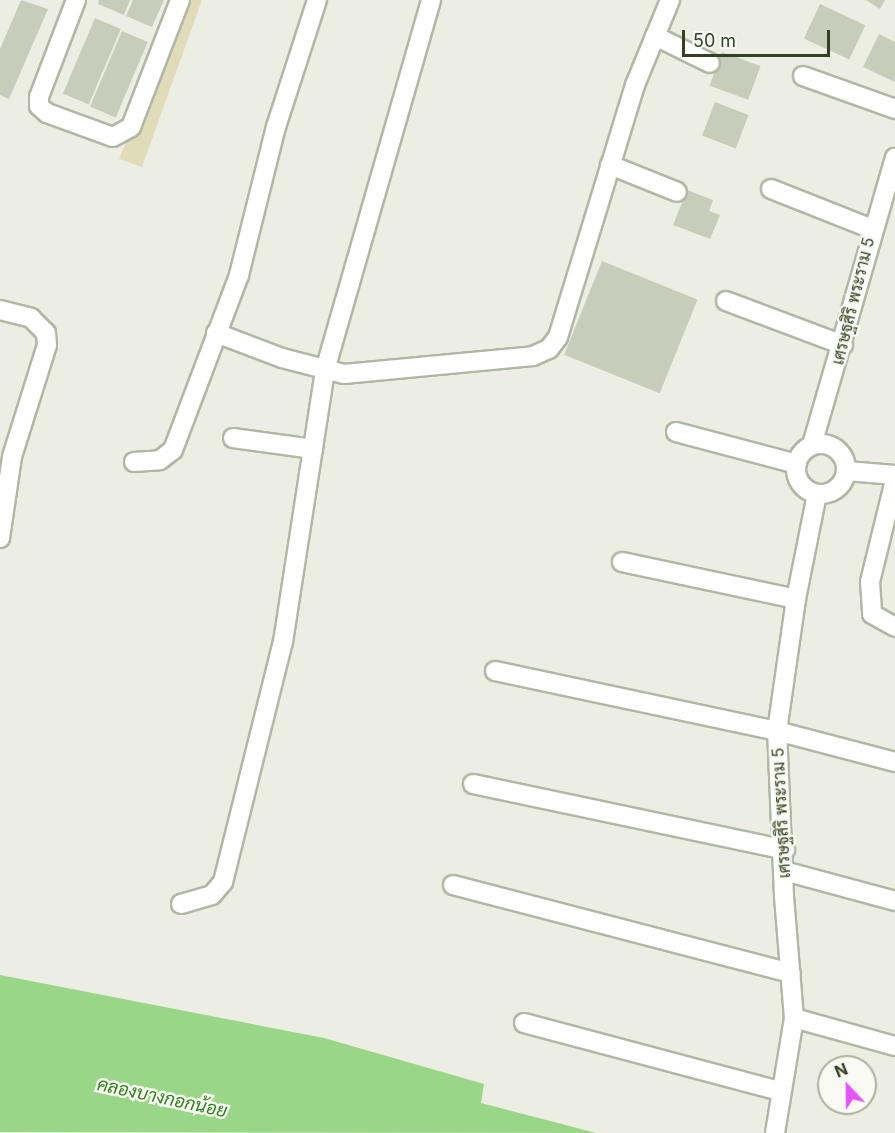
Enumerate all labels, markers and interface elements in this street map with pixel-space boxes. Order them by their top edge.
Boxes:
scale bar [685,18,834,56]
text: 50 m [693,30,736,51]
street label: เศรษฐสิริ พระราม 5 [828,235,878,367]
street label: เศรษฐสิริ พระราม 5 [768,747,794,879]
north arrow [817,1055,877,1115]
text: N [832,1059,850,1082]
water label: คลองบางกอกน้อย [95,1074,229,1122]

